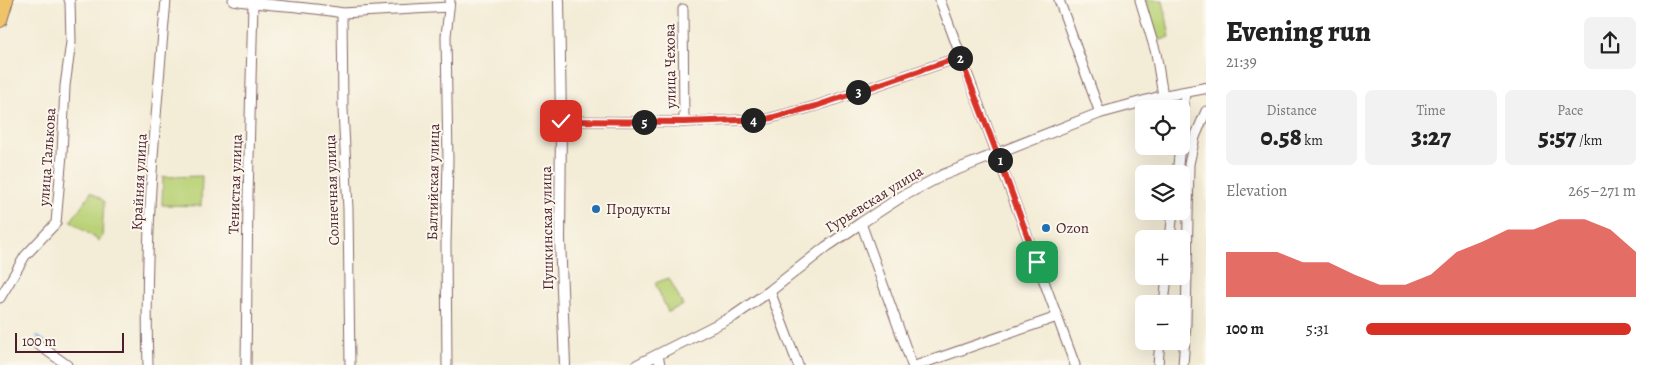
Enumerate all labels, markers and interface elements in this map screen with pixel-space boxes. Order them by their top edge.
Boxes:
text: Evening run [1226,13,1371,51]
button: share [1584,17,1636,69]
street label: улица Чехова [659,23,681,110]
pin: 2 [948,46,972,70]
text: 2 [957,49,964,68]
text: 21:39 [1226,51,1257,73]
pin: 3 [846,80,870,104]
text: 3 [855,83,862,102]
pin [540,100,582,142]
map controls [1135,100,1190,350]
button: locate [1135,100,1190,155]
text: Distance [1267,101,1317,120]
text: Time [1416,101,1446,120]
text: Pace [1557,101,1583,120]
street label: улица Талькова [34,107,60,208]
icon: check [547,107,575,135]
pin: 4 [740,108,766,132]
pin: 5 [632,110,656,134]
text: 4 [750,111,757,130]
text: 5 [642,113,647,132]
text: 0.58 [1260,120,1302,154]
text: 3:27 [1411,120,1451,154]
text: 5:57 [1538,120,1576,154]
street label: Балтийская улица [422,123,444,241]
text: km [1302,131,1323,150]
text: /km [1576,131,1602,150]
street label: Крайняя улица [126,133,152,231]
street label: Тенистая улица [223,133,247,234]
street label: Солнечная улица [320,134,344,246]
pin: 1 [988,148,1012,172]
text: 1 [998,151,1003,170]
street label: Гурьевская улица [821,161,927,237]
button: layers [1135,165,1190,220]
street label: Пушкинская улица [536,166,558,290]
text: Elevation [1226,180,1287,202]
text: 265–271 m [1568,180,1636,202]
place label: Продукты [606,199,671,219]
marker: Продукты [590,203,602,215]
place label: Ozon [1056,218,1089,238]
marker: Ozon [1040,222,1052,234]
button: + [1135,230,1190,285]
pin [1016,241,1058,283]
icon: arrive [1023,248,1051,276]
button: − [1135,295,1190,350]
text: 100 m [1226,318,1264,340]
text: 5:31 [1306,318,1329,340]
scale bar [15,330,124,353]
text: 100 m [22,332,56,351]

